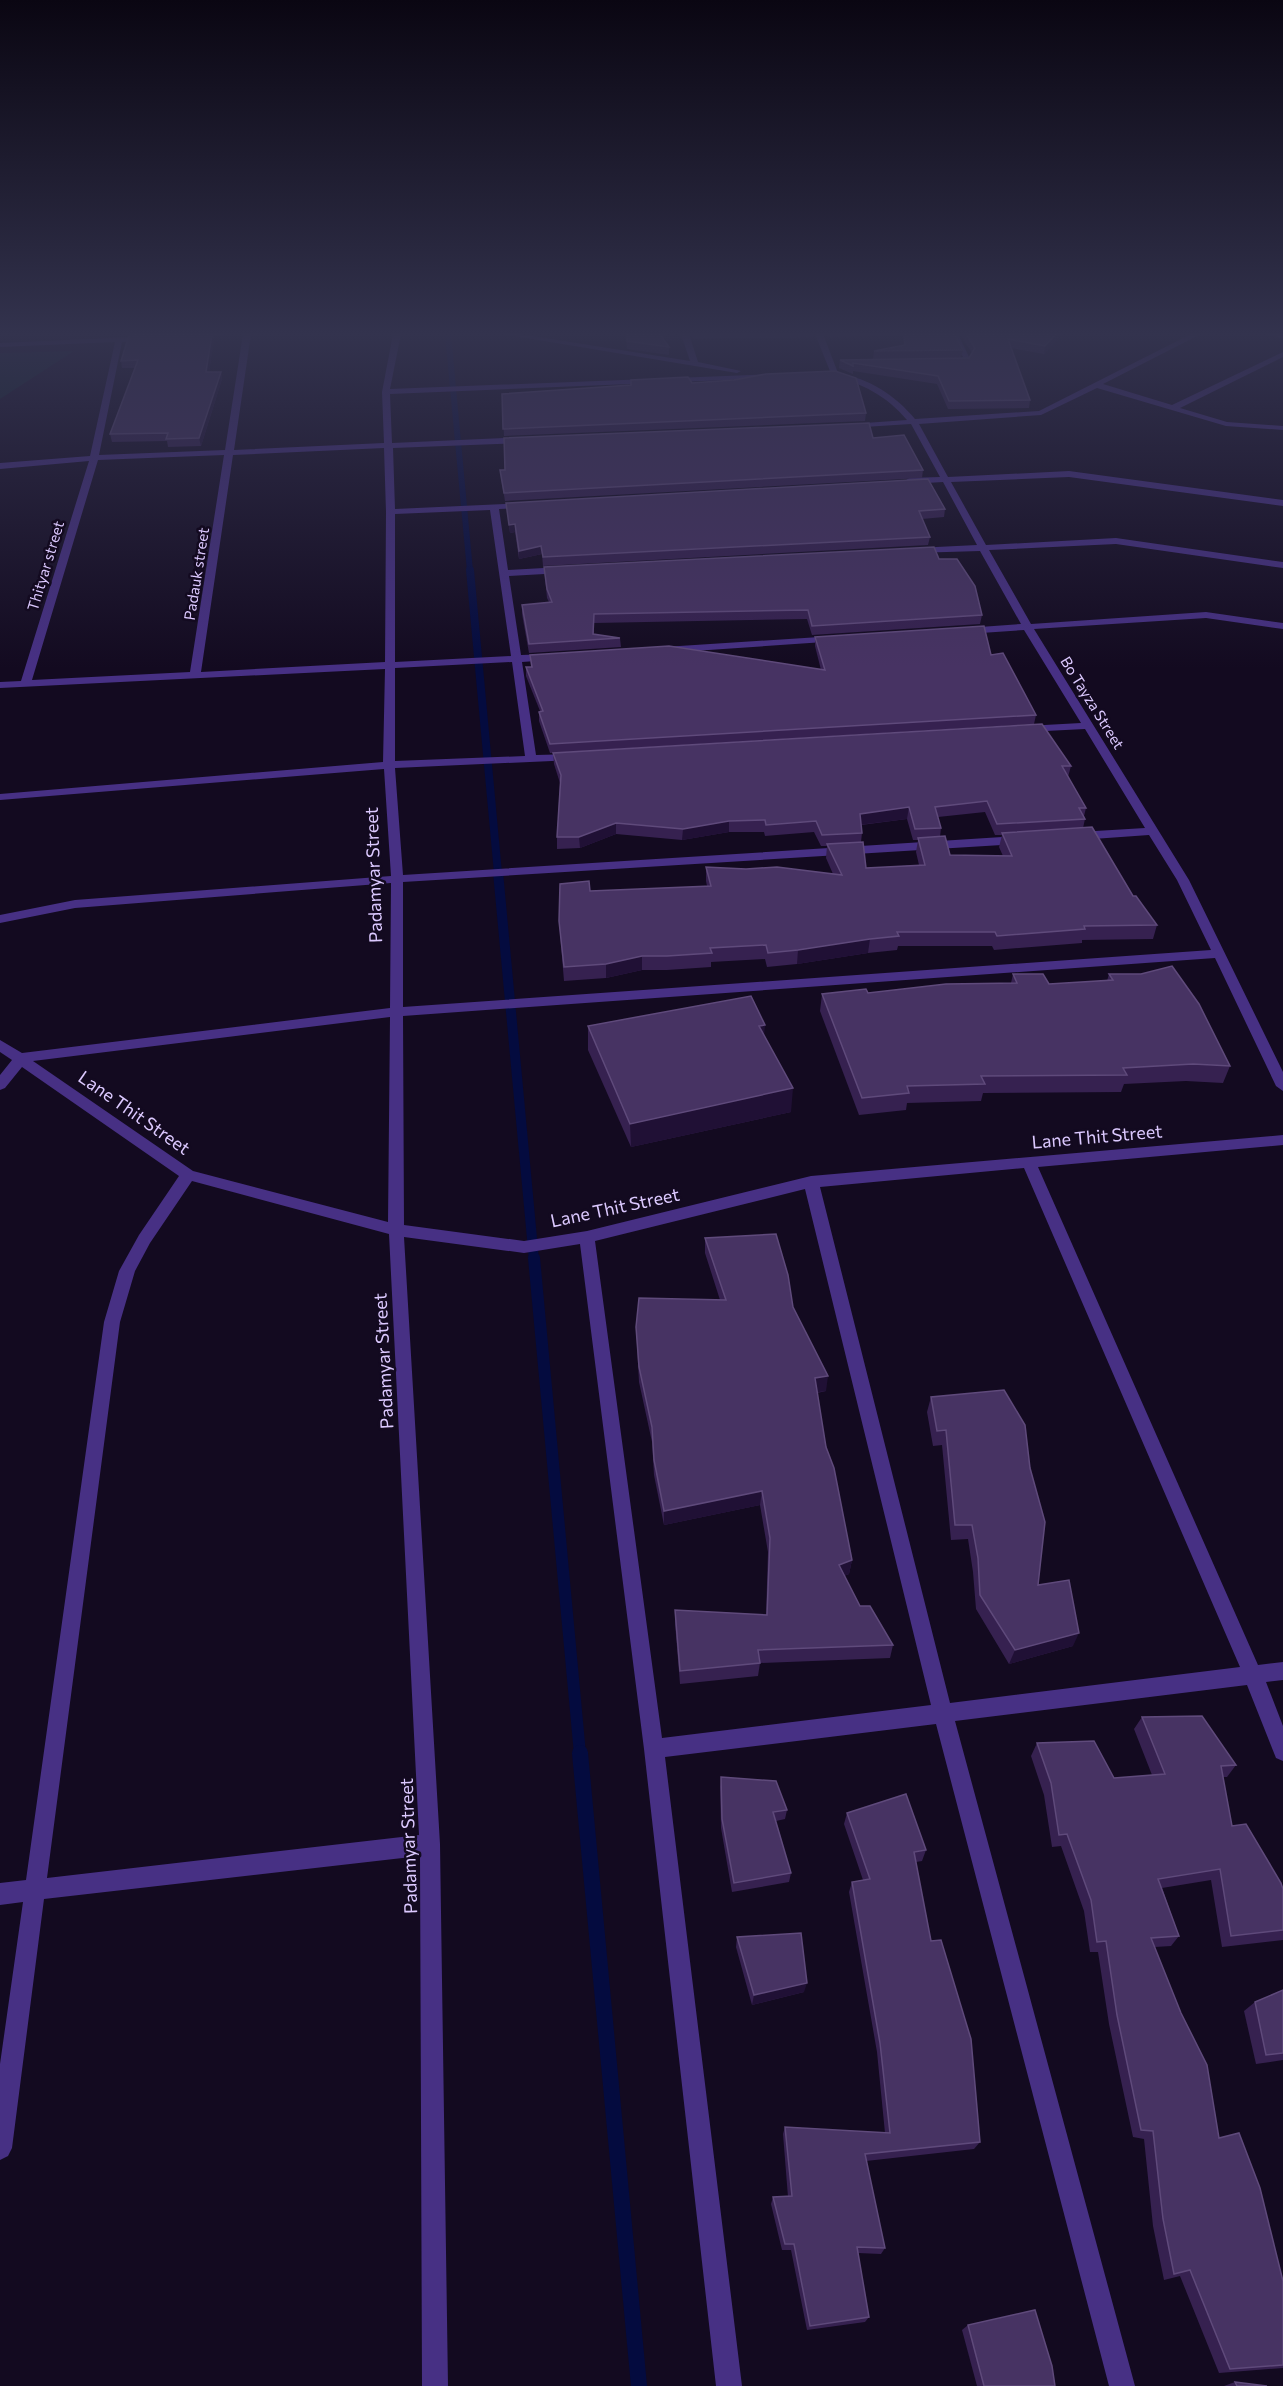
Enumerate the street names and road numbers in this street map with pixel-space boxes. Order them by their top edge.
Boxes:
street label: Thityar street [23,519,67,613]
street label: Padauk street [180,526,212,622]
street label: Bo Tayza Street [1057,653,1129,752]
street label: Padamyar Street [360,807,386,943]
street label: Lane Thit Street [75,1066,195,1159]
street label: Lane Thit Street [1031,1119,1163,1153]
street label: Lane Thit Street [548,1183,681,1231]
street label: Padamyar Street [368,1293,398,1430]
street label: Padamyar Street [395,1778,421,1914]

